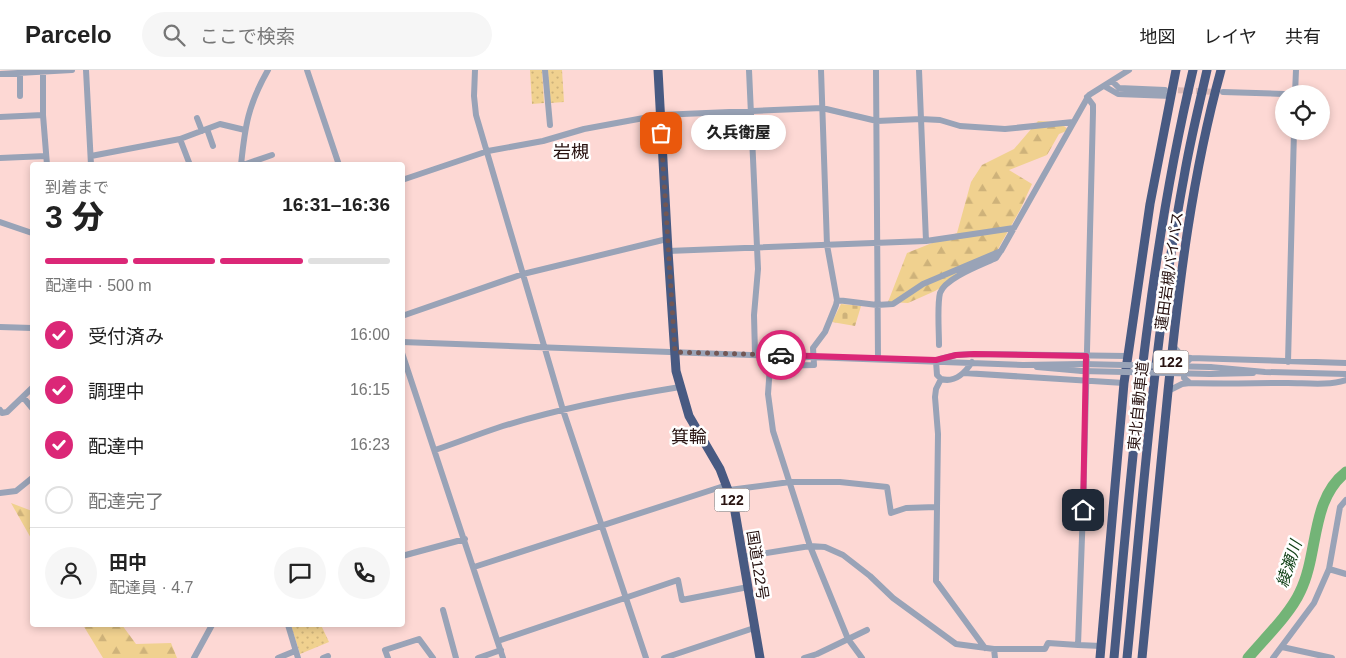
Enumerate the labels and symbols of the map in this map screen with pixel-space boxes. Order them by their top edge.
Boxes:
pin [640,112,682,154]
callout: 久兵衛屋 [691,116,786,150]
district label: 岩槻 [553,142,589,162]
street label: 蓮田岩槻バイパス [1152,211,1186,331]
courier [756,330,806,380]
road number: 122 [1154,350,1188,374]
street label: 東北自動車道 [1125,360,1151,452]
district label: 箕輪 [671,427,707,447]
road number: 122 [714,488,750,512]
pin [1062,489,1104,531]
street label: 国道122号 [744,529,772,601]
water label: 綾瀬川 [1273,537,1305,589]

